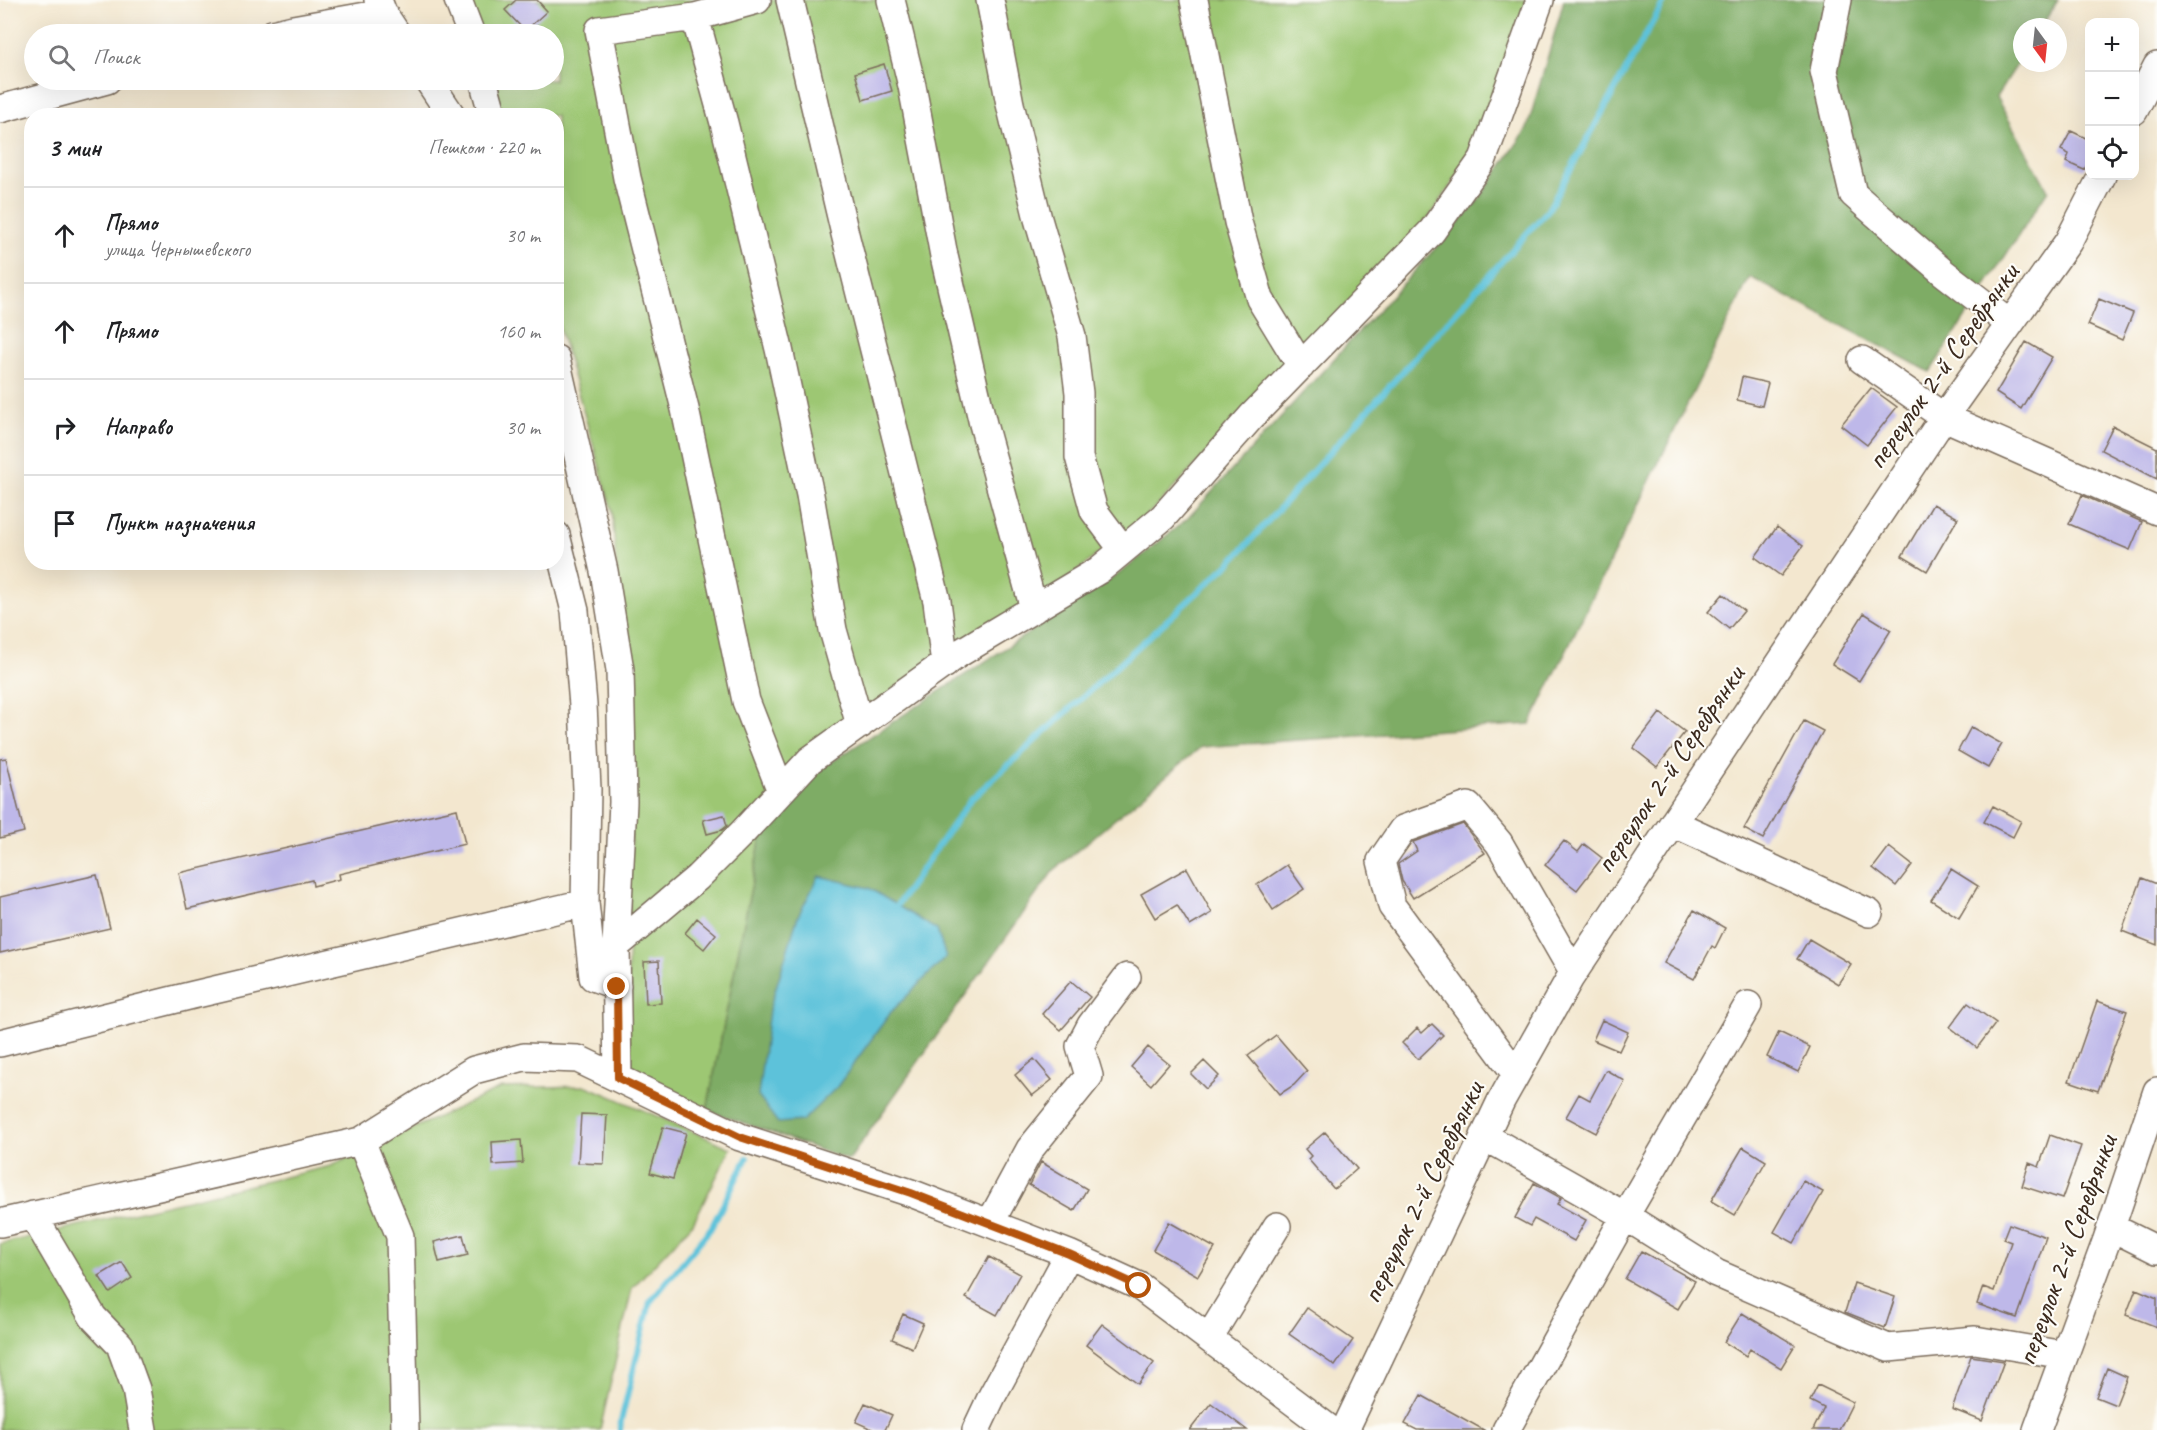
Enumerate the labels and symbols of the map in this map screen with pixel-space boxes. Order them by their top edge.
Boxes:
north arrow [2013,18,2067,72]
street label: переулок 2-й Серебрянки [1857,254,2028,476]
street label: переулок 2-й Серебрянки [1585,656,1754,880]
route end [603,973,629,999]
street label: переулок 2-й Серебрянки [1352,1073,1493,1310]
street label: переулок 2-й Серебрянки [2007,1128,2126,1371]
route start [1125,1272,1151,1298]

